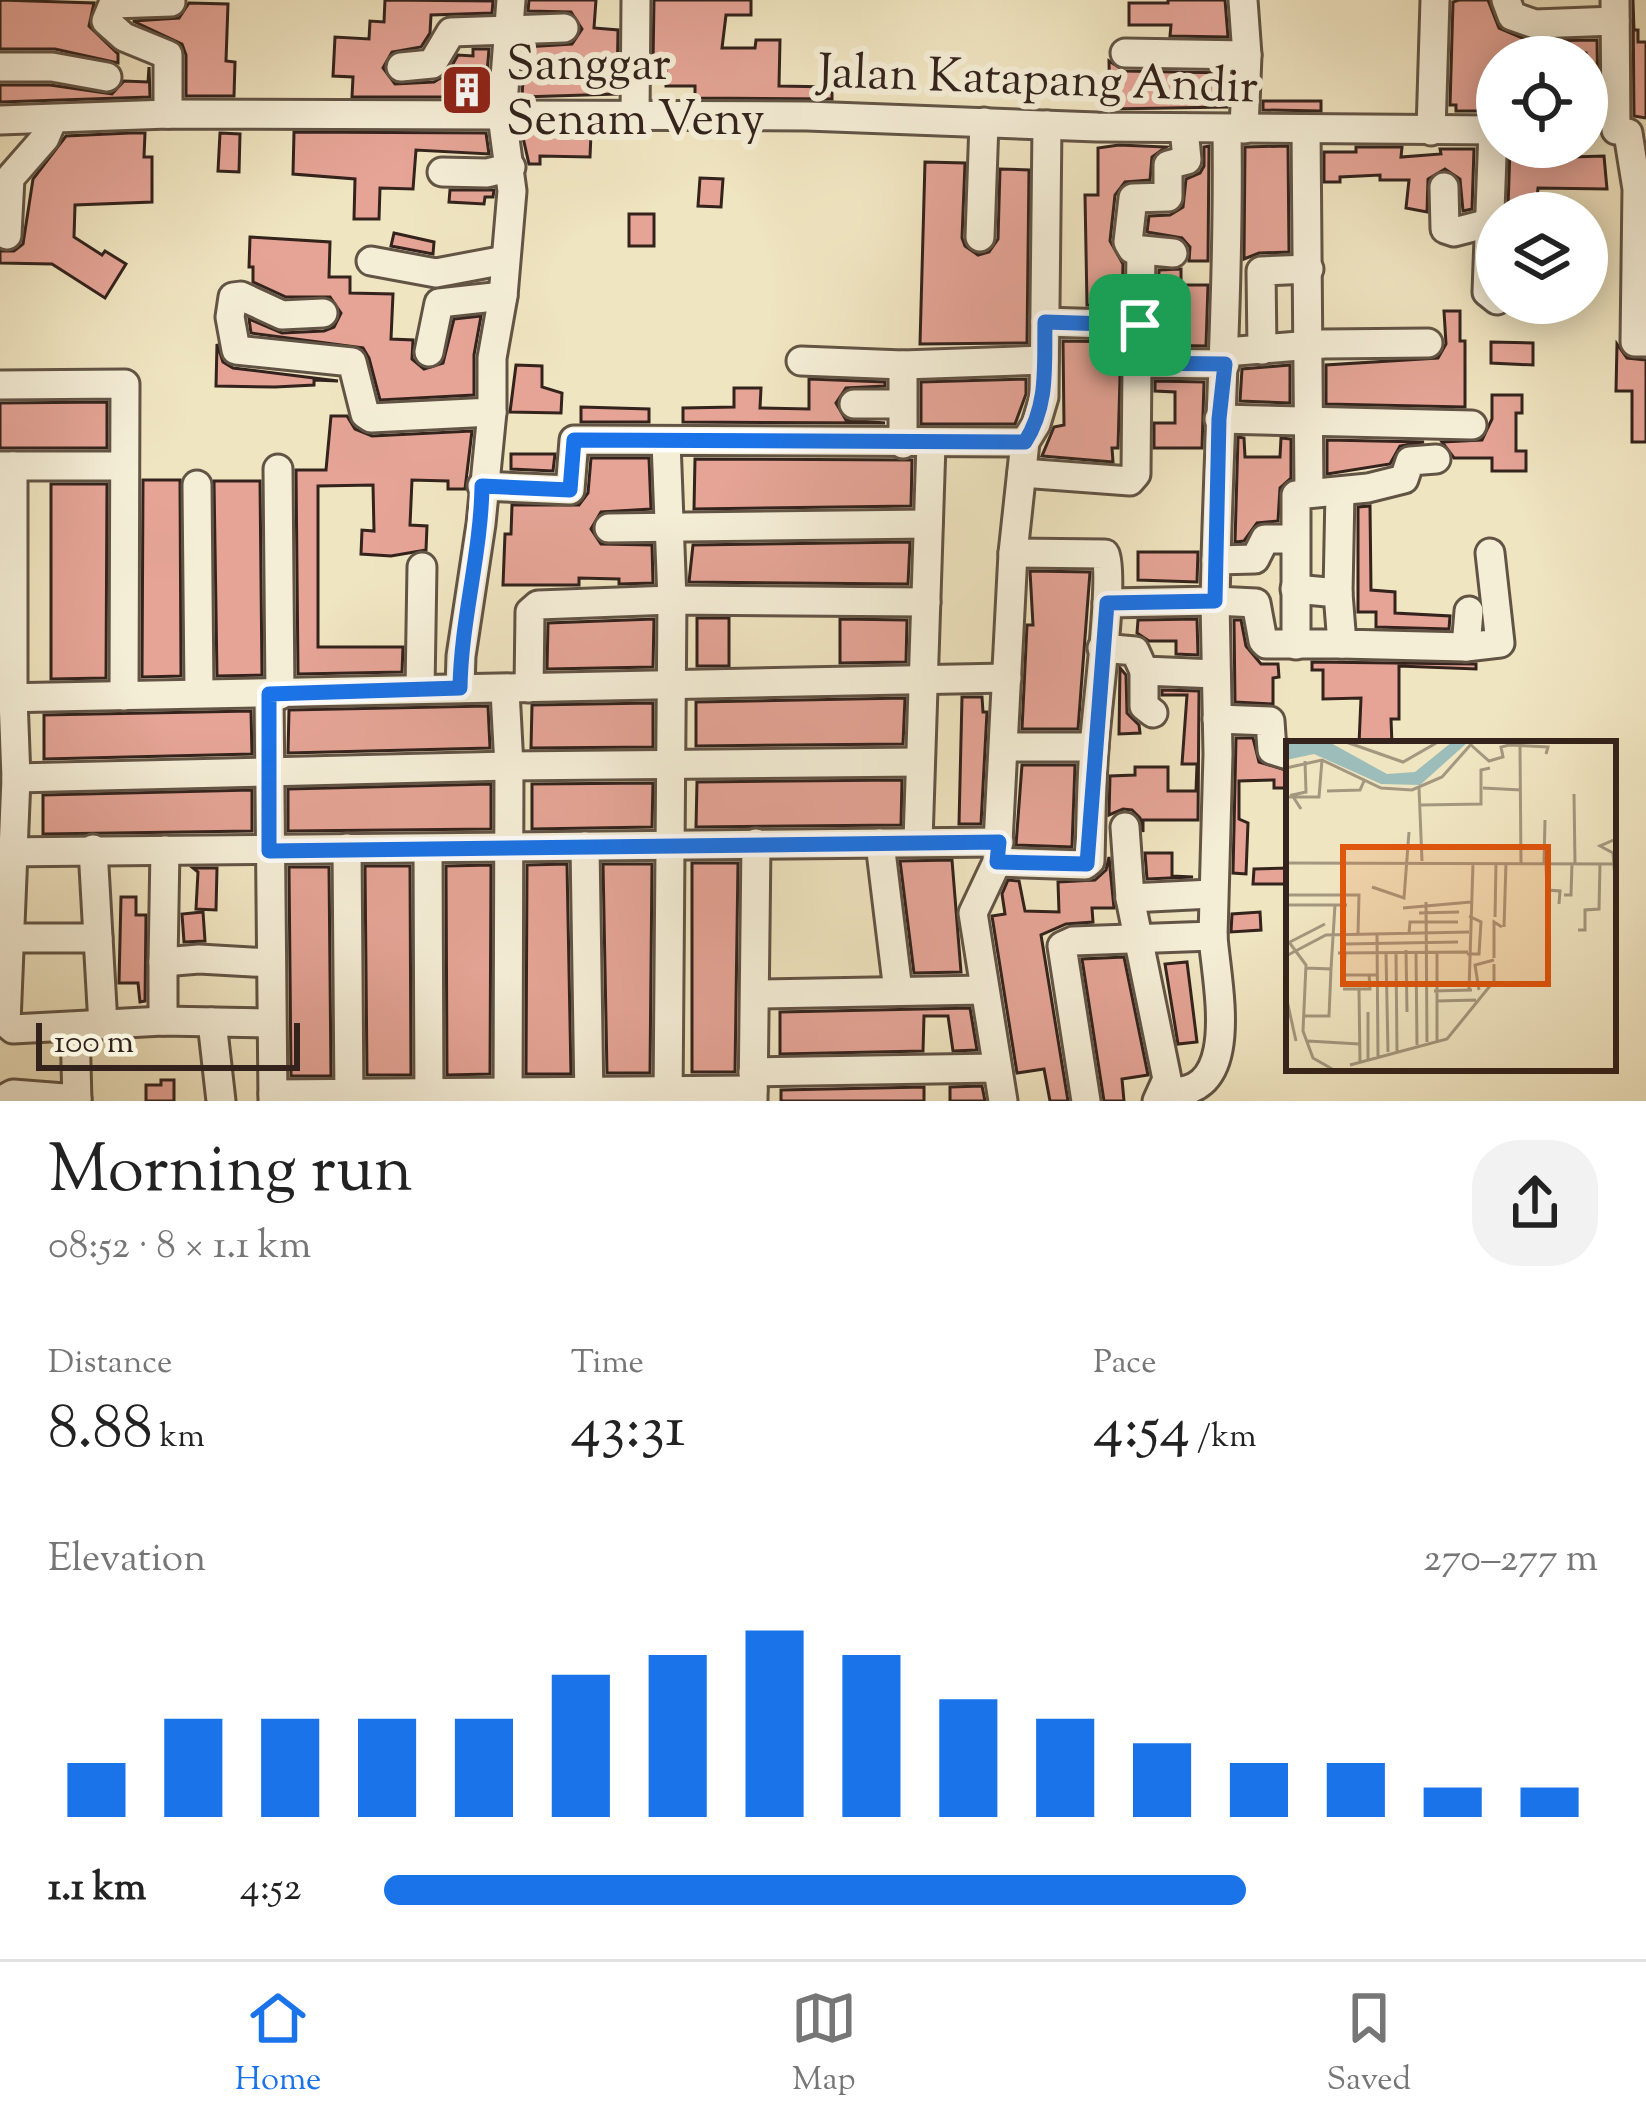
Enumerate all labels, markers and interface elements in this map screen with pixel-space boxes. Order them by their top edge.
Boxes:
place label: Sanggar Senam Veny [506,33,765,157]
map controls [1476,36,1608,324]
button: locate [1476,36,1608,168]
street label: Jalan Katapang Andir [814,40,1259,125]
building icon: Sanggar Senam Veny [439,62,495,118]
button: layers [1476,192,1608,324]
pin [1089,274,1191,376]
icon: arrive [1107,292,1173,358]
inset map [1286,741,1616,1071]
scale bar [36,1017,300,1070]
text: 100 m [54,1020,134,1068]
text: Morning run [48,1127,413,1222]
button: share [1472,1140,1598,1266]
text: 08:52 · 8 × 1.1 km [48,1220,311,1276]
text: Distance [48,1340,172,1388]
text: Time [571,1340,644,1388]
text: Pace [1093,1340,1157,1388]
text: 8.88 [48,1388,153,1475]
text: 43:31 [571,1388,685,1475]
text: 4:54 [1093,1388,1190,1475]
text: km [153,1414,205,1462]
text: /km [1190,1414,1257,1462]
text: Elevation [48,1533,206,1589]
text: 270–277 m [1423,1533,1598,1589]
text: 1.1 km [48,1862,146,1918]
text: 4:52 [240,1862,301,1918]
tab: Home [235,1985,321,2105]
tab: Map [791,1985,857,2105]
tab: Saved [1326,1985,1411,2105]

